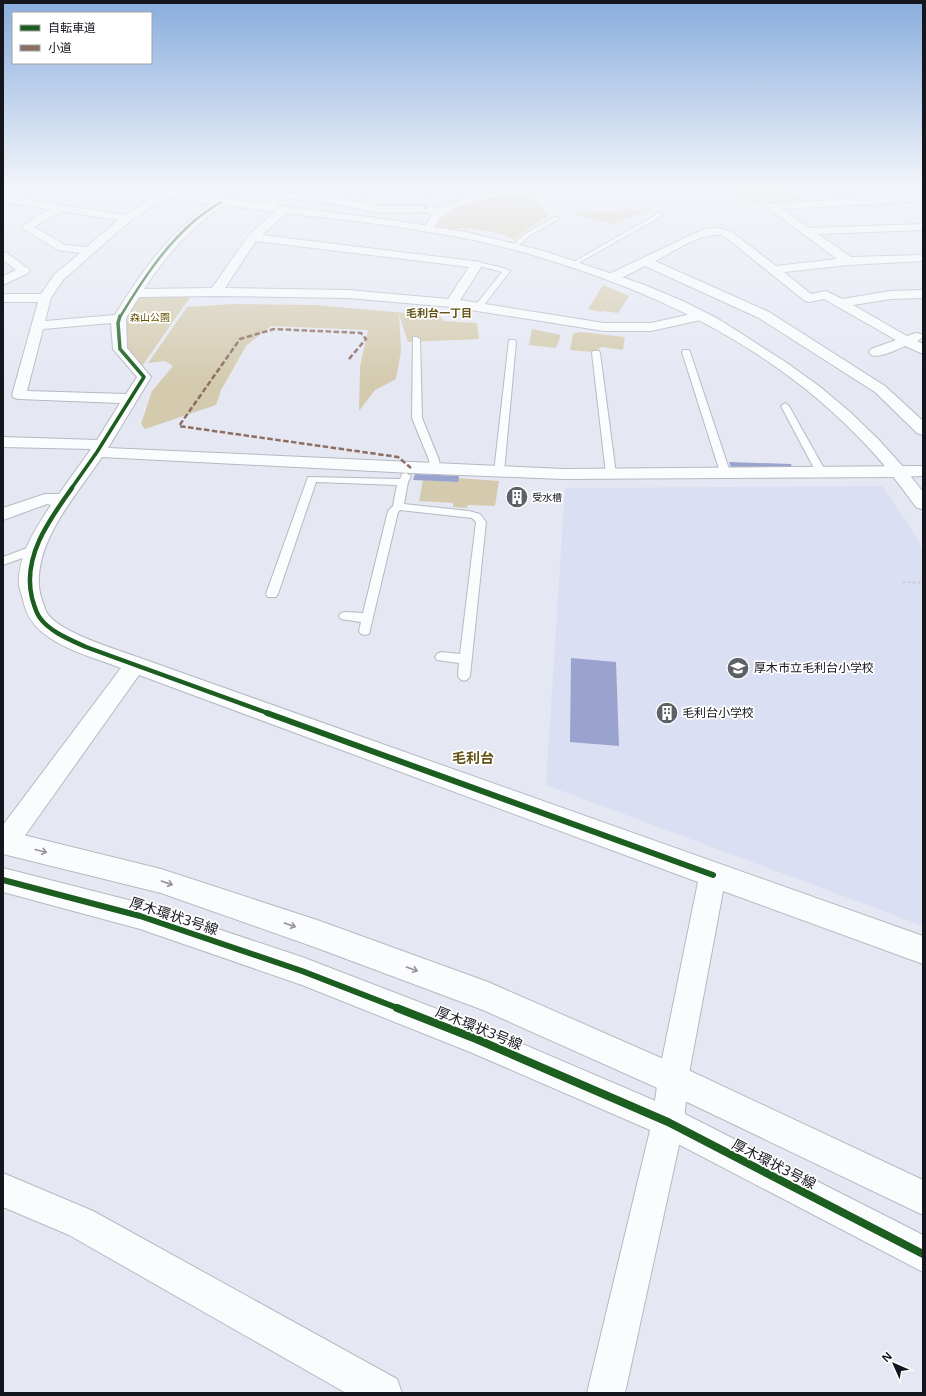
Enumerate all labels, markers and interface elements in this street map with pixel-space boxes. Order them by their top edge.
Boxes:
legend [12,12,152,64]
text: 自転車道 [48,19,96,36]
text: 小道 [48,39,72,56]
district label: 毛利台一丁目 [406,305,472,320]
park label: 森山公園 [130,310,170,324]
building icon: 受水槽 [504,484,530,510]
place label: 受水槽 [532,490,562,504]
school or university icon: 厚木市立毛利台小学校 [725,655,751,681]
place label: 厚木市立毛利台小学校 [754,659,874,676]
building icon: 毛利台小学校 [654,700,680,726]
place label: 毛利台小学校 [682,704,754,721]
district label: 毛利台 [452,748,494,767]
one-way arrow [34,848,47,856]
one-way arrow [160,880,173,887]
street label: 厚木環状3号線 [127,892,221,939]
one-way arrow [284,921,296,929]
one-way arrow [406,965,418,973]
street label: 厚木環状3号線 [433,1001,525,1054]
street label: 厚木環状3号線 [729,1134,820,1193]
north arrow [874,1344,914,1384]
text: N [878,1348,895,1365]

